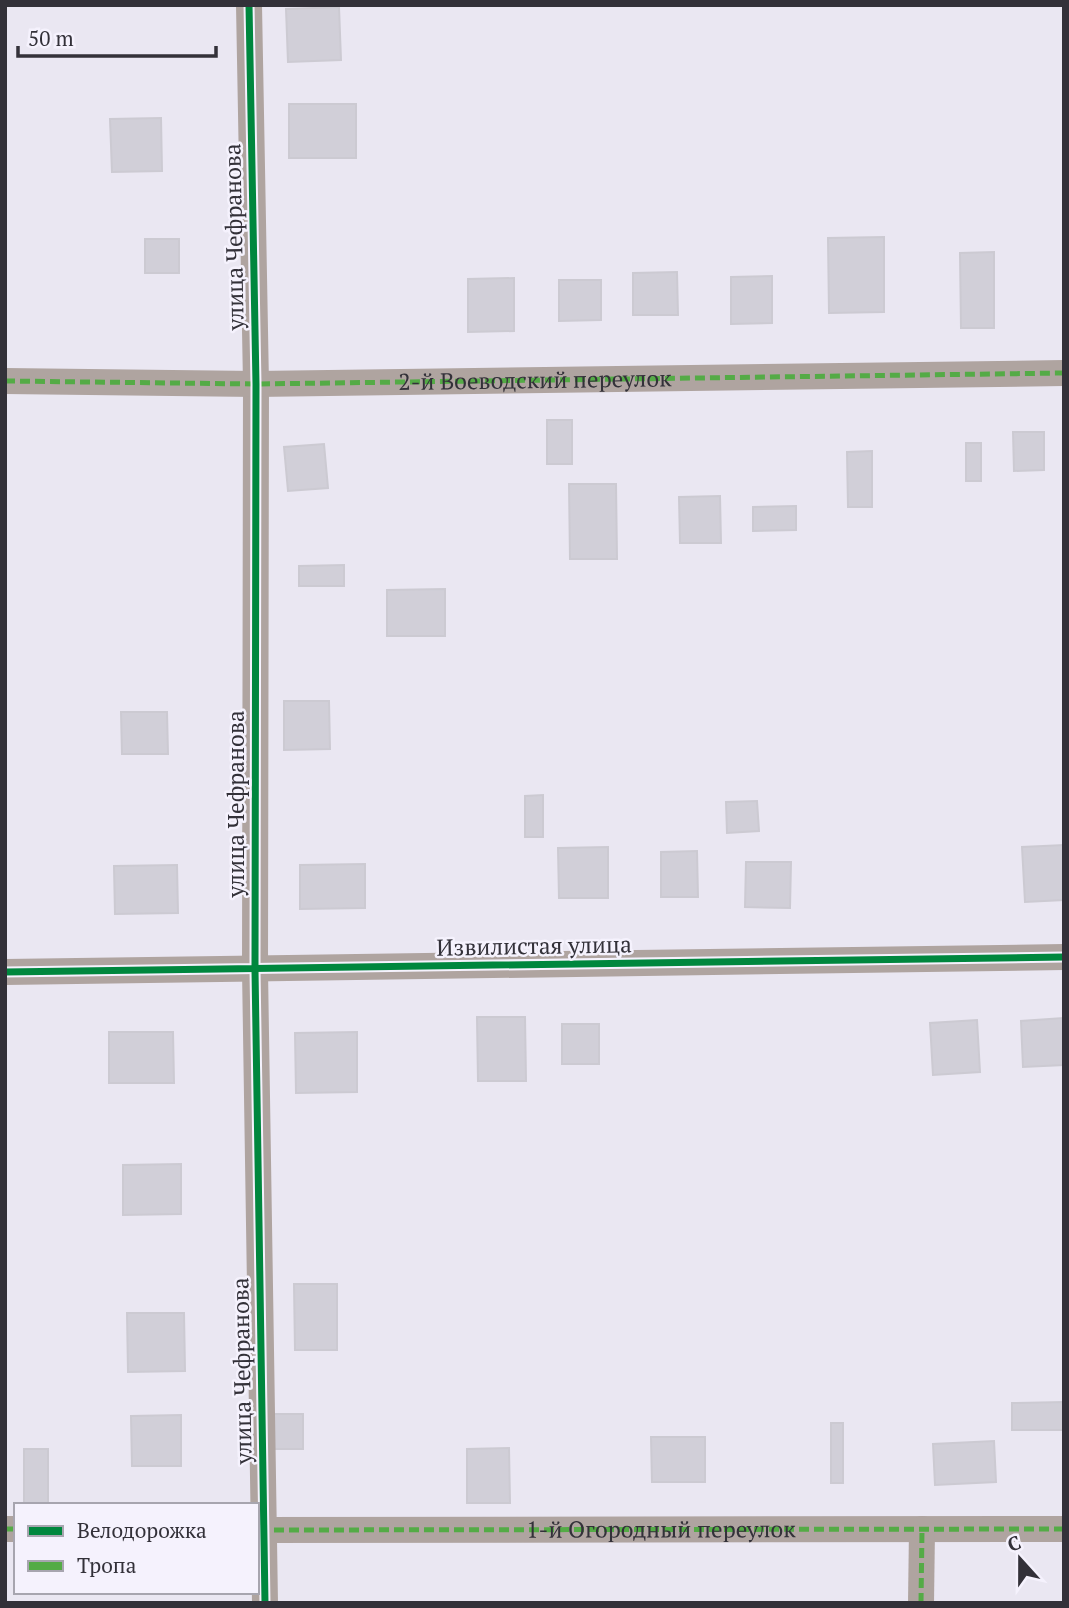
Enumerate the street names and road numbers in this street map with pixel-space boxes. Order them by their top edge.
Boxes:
street label: улица Чефранова [216,143,251,332]
street label: 2-й Воеводский переулок [398,362,672,397]
street label: улица Чефранова [220,710,251,899]
street label: Извилистая улица [436,928,632,963]
street label: улица Чефранова [224,1277,259,1466]
street label: 1-й Огородный переулок [526,1513,796,1545]

